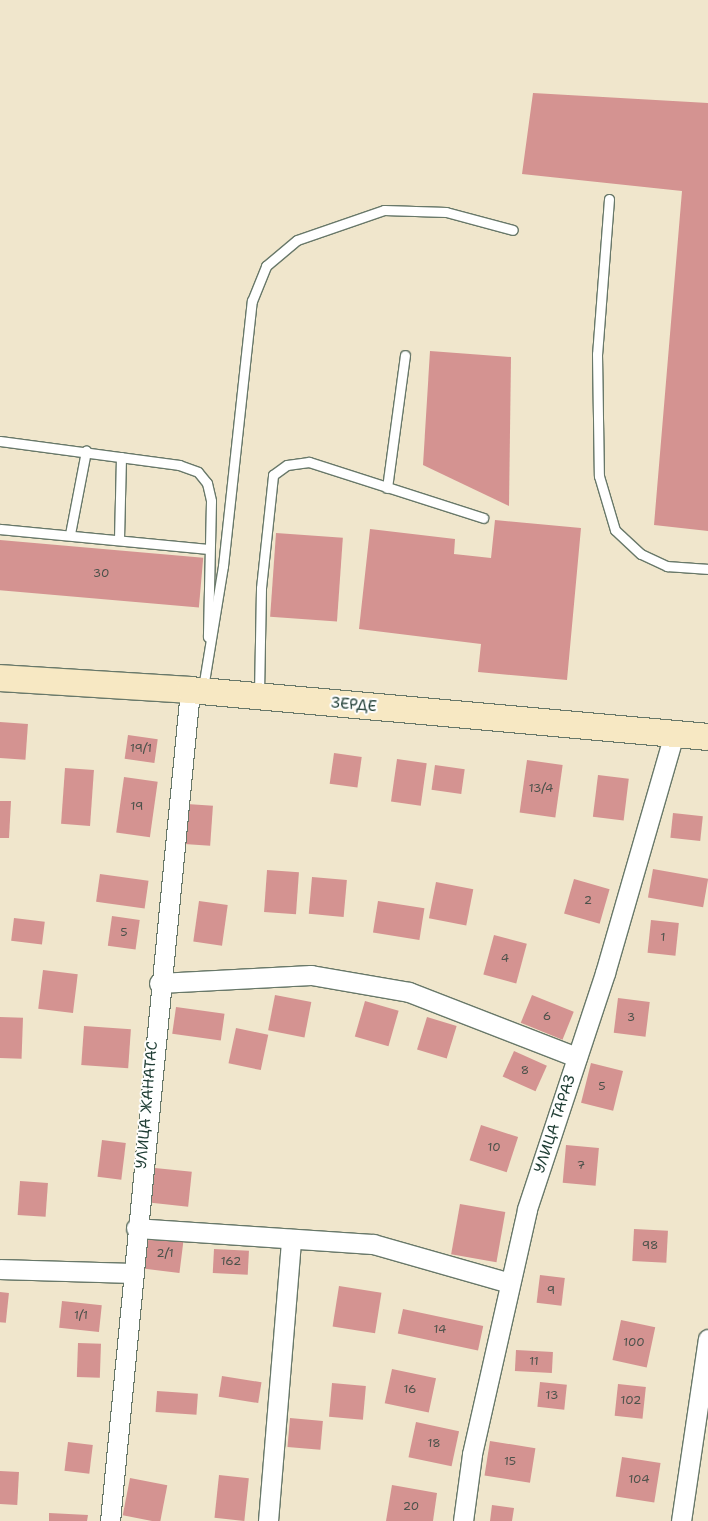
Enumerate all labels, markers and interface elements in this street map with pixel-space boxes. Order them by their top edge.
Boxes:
house number: 30 [93,567,109,581]
street label: ЗЕРДЕ [330,694,378,716]
house number: 19/1 [130,742,152,756]
house number: 13/4 [529,782,553,796]
house number: 19 [131,800,143,814]
house number: 2 [584,894,592,908]
house number: 5 [120,926,128,940]
house number: 1 [660,931,666,945]
house number: 4 [501,952,509,966]
house number: 6 [543,1010,551,1024]
house number: 3 [627,1011,635,1025]
street label: УЛИЦА ЖАНАТАС [132,1040,162,1170]
house number: 8 [521,1064,529,1078]
street label: УЛИЦА ТАРАЗ [531,1073,579,1175]
house number: 5 [598,1080,606,1094]
house number: 10 [487,1141,501,1155]
house number: 7 [577,1159,585,1173]
house number: 98 [642,1239,658,1253]
house number: 2/1 [156,1247,174,1261]
house number: 162 [221,1255,241,1269]
house number: 9 [547,1284,555,1298]
house number: 1/1 [74,1309,88,1323]
house number: 14 [434,1323,446,1337]
house number: 100 [623,1336,645,1350]
house number: 11 [529,1355,539,1369]
house number: 16 [403,1383,417,1397]
house number: 13 [546,1389,558,1403]
house number: 102 [621,1394,641,1408]
house number: 18 [427,1437,441,1451]
house number: 15 [504,1455,516,1469]
house number: 104 [628,1473,650,1487]
house number: 20 [403,1500,419,1514]

